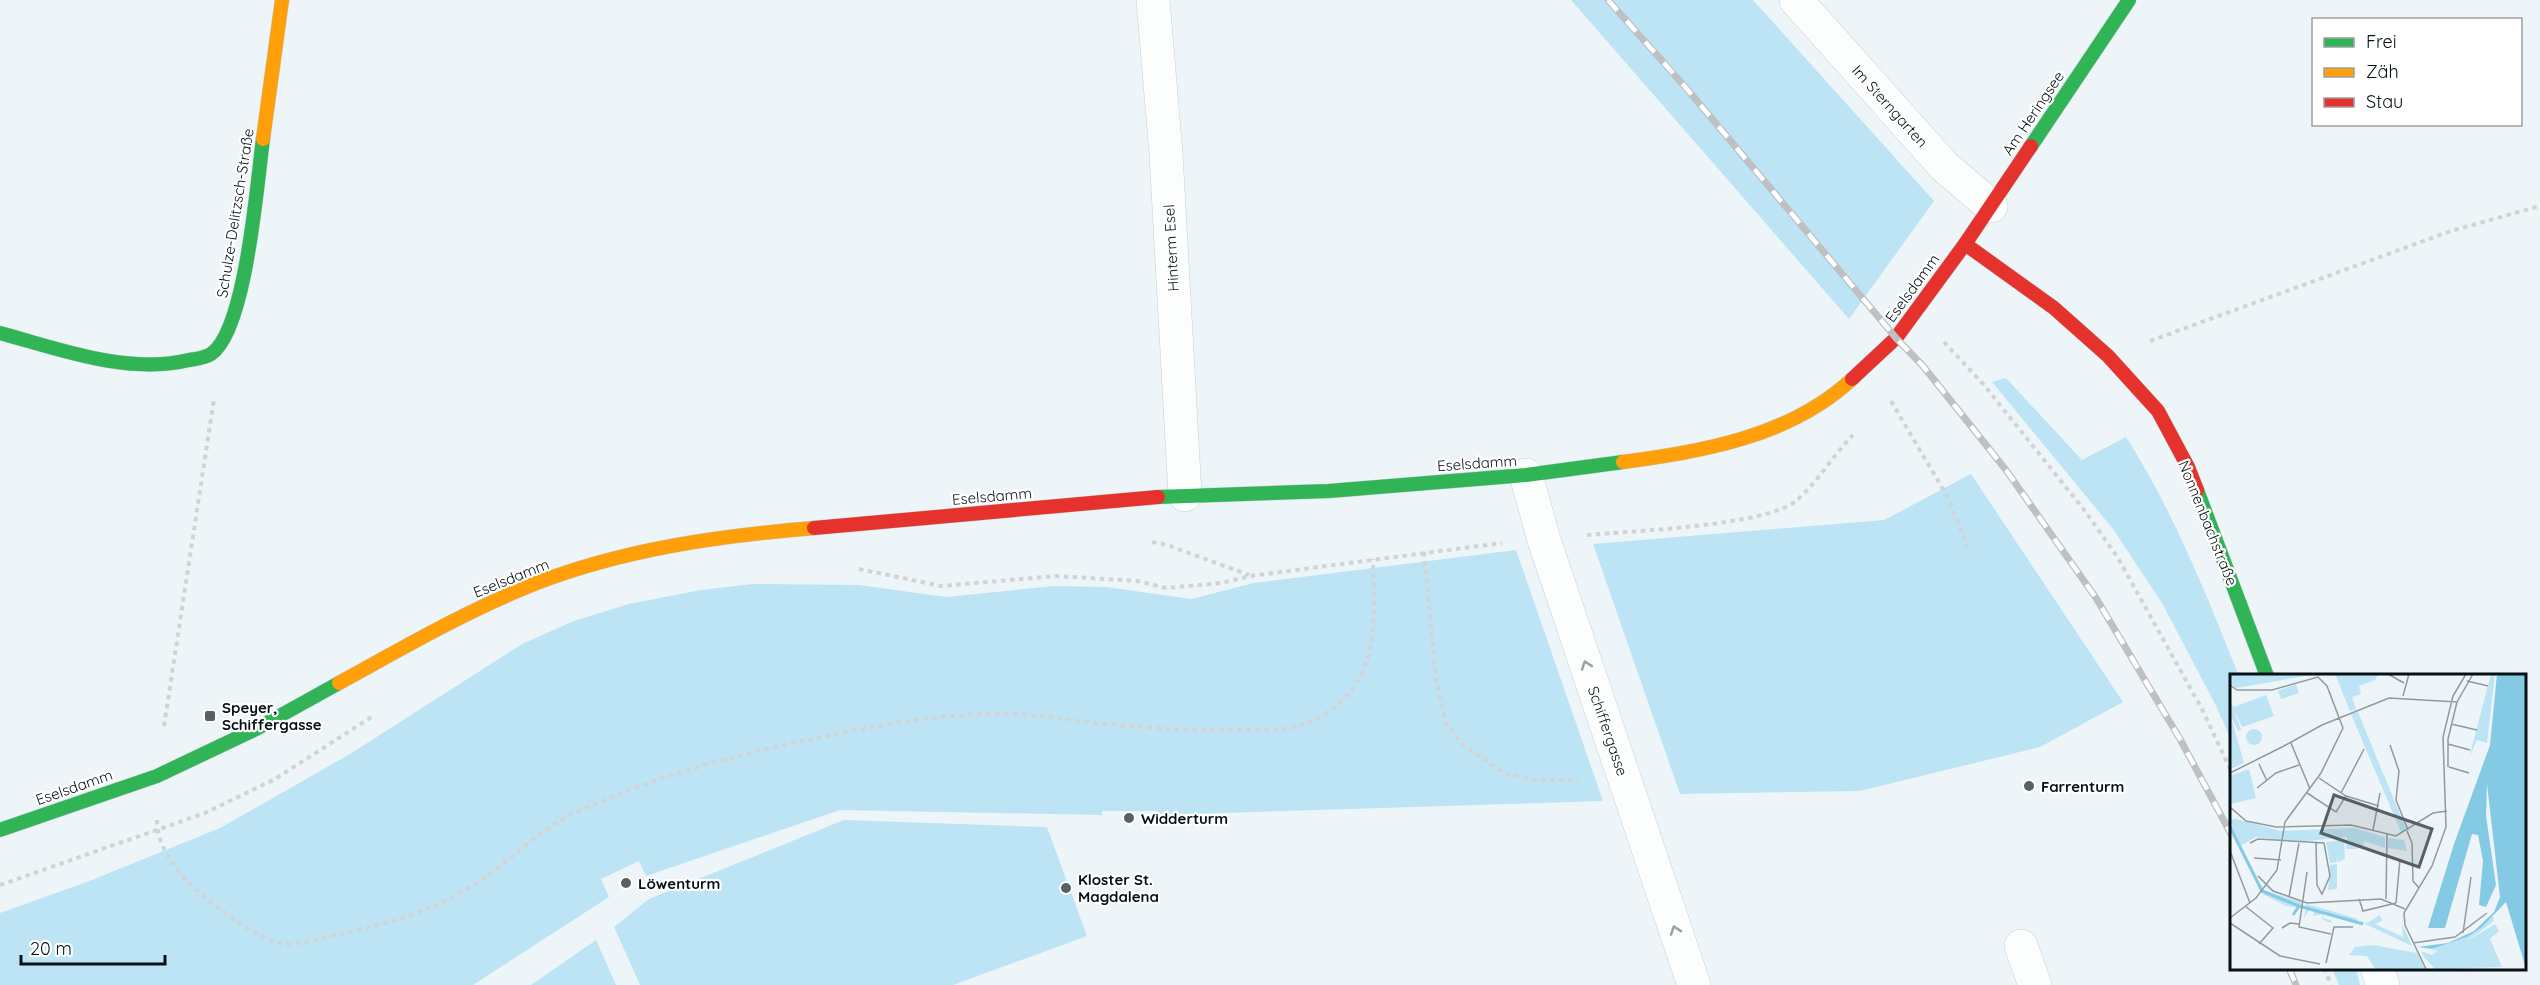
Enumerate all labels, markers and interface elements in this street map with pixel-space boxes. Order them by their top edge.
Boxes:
legend [2312,18,2522,126]
text: Frei [2366,30,2397,53]
text: Zäh [2366,60,2399,83]
street label: Im Sterngarten [1848,61,1932,151]
street label: Am Heringsee [1998,67,2068,159]
text: Stau [2366,90,2403,113]
street label: Schulze-Delitzsch-Straße [212,127,258,299]
street label: Hinterm Esel [1159,204,1183,292]
street label: Eselsdamm [1881,250,1943,326]
street label: Eselsdamm [1436,451,1518,475]
street label: Nonnenbachstraße [2174,458,2242,588]
street label: Eselsdamm [951,483,1033,509]
street label: Eselsdamm [470,554,552,602]
one-way arrow [1580,660,1593,671]
inset map [2230,674,2525,970]
street label: Schiffergasse [1584,684,1632,778]
place label: Speyer, Schiffergasse [222,698,322,734]
marker: Speyer, Schiffergasse [203,709,217,723]
street label: Eselsdamm [33,765,115,809]
place label: Farrenturm [2041,777,2124,796]
marker: Farrenturm [2022,779,2036,793]
place label: Widderturm [1141,809,1228,828]
marker: Widderturm [1122,811,1136,825]
place label: Kloster St. Magdalena [1078,870,1159,906]
place label: Löwenturm [638,874,720,893]
marker: Löwenturm [619,876,633,890]
marker: Kloster St. Magdalena [1059,881,1073,895]
one-way arrow [1669,925,1682,936]
scale bar [21,928,165,966]
text: 20 m [30,937,72,960]

